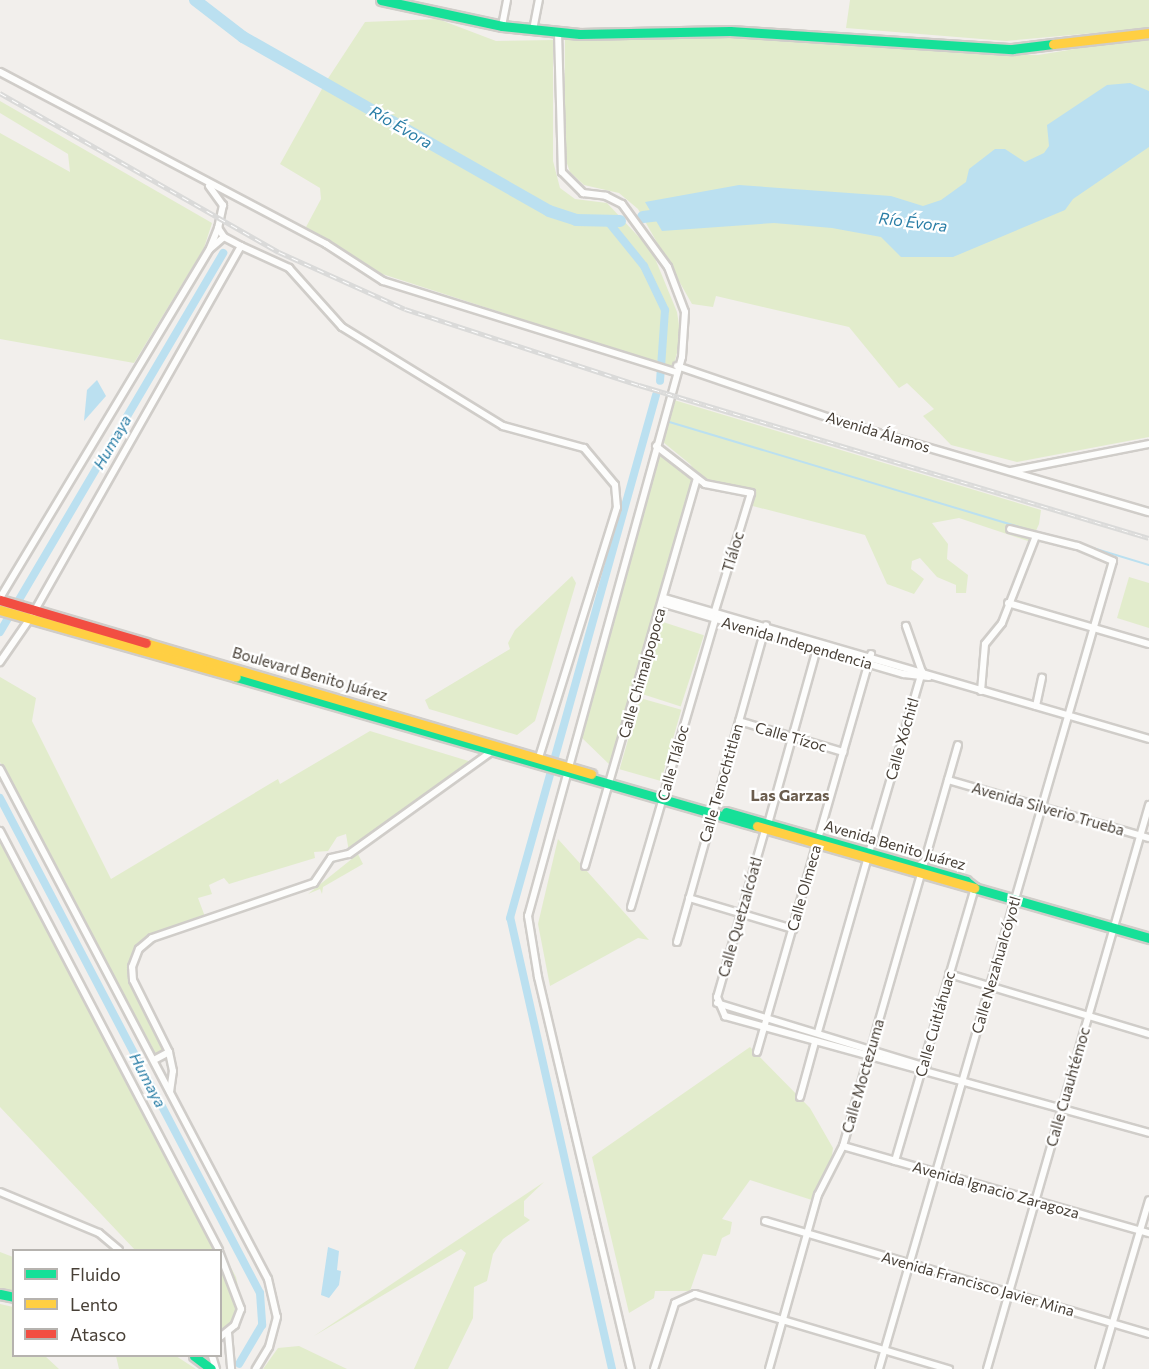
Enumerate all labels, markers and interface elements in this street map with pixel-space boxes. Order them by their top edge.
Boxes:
water label: Río Évora [366,101,436,153]
water label: Río Évora [878,208,948,236]
street label: Avenida Álamos [824,408,932,456]
water label: Humaya [89,411,135,473]
street label: Tláloc [718,530,748,574]
street label: Calle Chimalpopoca [615,606,669,740]
street label: Avenida Independencia [720,613,874,673]
street label: Boulevard Benito Juárez [230,643,390,705]
street label: Calle Xóchitl [882,696,922,782]
street label: Calle Tízoc [753,718,829,756]
street label: Calle Tenochtitlan [695,721,747,845]
street label: Calle Tláloc [654,723,692,803]
street label: Avenida Silverio Trueba [970,779,1126,839]
district label: Las Garzas [750,785,830,805]
street label: Avenida Benito Juárez [822,816,968,874]
street label: Calle Olmeca [783,843,825,933]
street label: Calle Quetzalcóatl [714,855,766,979]
street label: Calle Nezahualcóyotl [968,894,1024,1036]
street label: Calle Cuitláhuac [911,969,959,1079]
street label: Calle Moctezuma [838,1017,888,1135]
street label: Calle Cuauhtémoc [1042,1025,1094,1149]
water label: Humaya [126,1049,170,1111]
street label: Avenida Ignacio Zaragoza [911,1158,1081,1222]
street label: Avenida Francisco Javier Mina [879,1248,1077,1320]
legend [12,1249,222,1357]
text: Fluido [70,1263,121,1285]
text: Lento [70,1293,118,1315]
text: Atasco [70,1323,126,1345]

